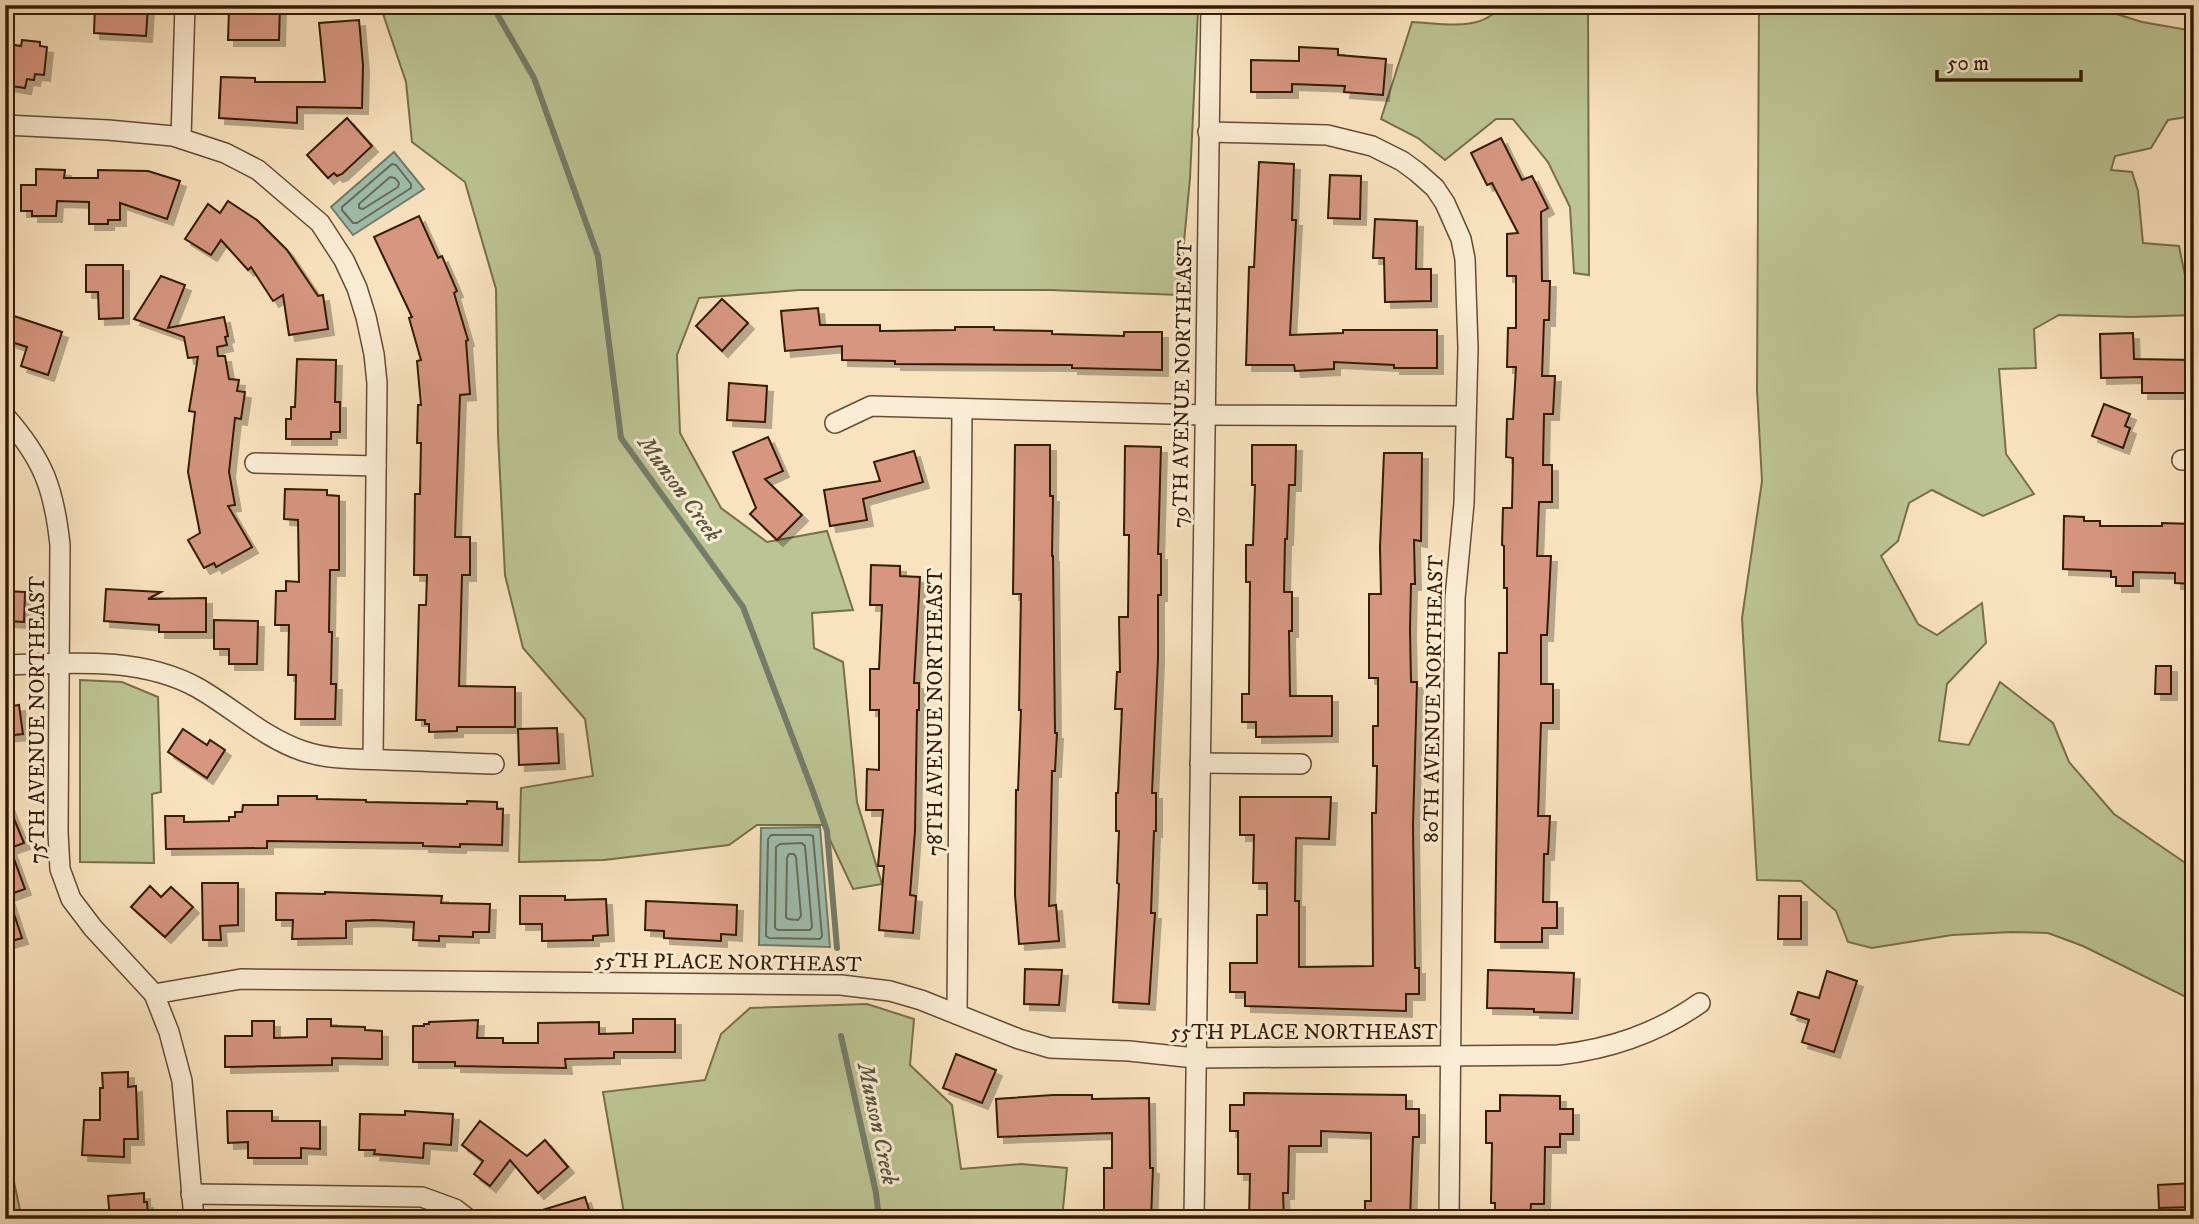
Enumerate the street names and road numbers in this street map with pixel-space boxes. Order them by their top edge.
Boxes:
street label: 79TH AVENUE NORTHEAST [1167,240,1199,528]
street label: 80TH AVENUE NORTHEAST [1418,555,1450,843]
street label: 78TH AVENUE NORTHEAST [923,568,949,856]
street label: 75TH AVENUE NORTHEAST [25,576,51,864]
street label: 55TH PLACE NORTHEAST [594,948,862,978]
street label: 55TH PLACE NORTHEAST [1170,1020,1438,1046]

